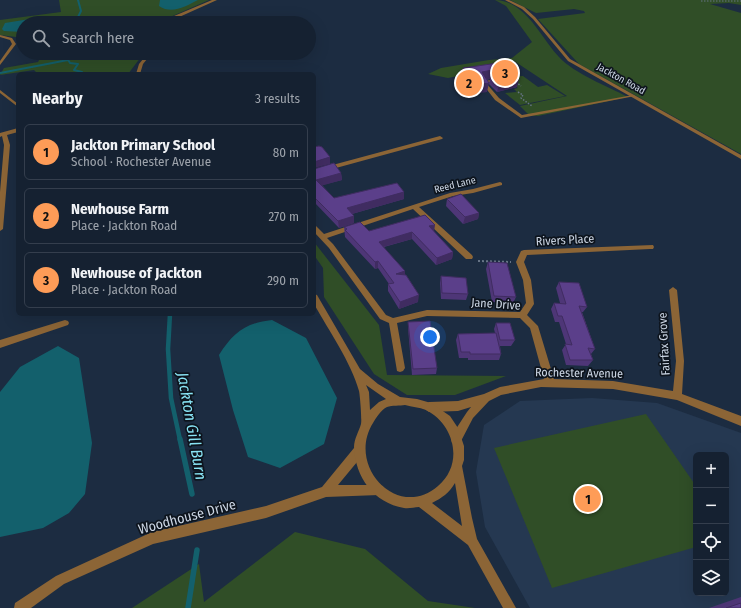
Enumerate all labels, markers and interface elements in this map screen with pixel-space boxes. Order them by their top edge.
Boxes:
search box [16,16,316,60]
icon: search [30,27,52,49]
text: Search here [62,29,134,47]
pin: 3 [492,58,518,88]
street label: Jackton Road [595,61,647,97]
pin: 2 [456,68,482,98]
text: Nearby [32,88,83,109]
text: 3 results [255,91,300,106]
text: Jackton Primary School [71,136,215,154]
text: 1 [43,145,49,160]
text: 80 m [273,145,299,160]
text: School · Rochester Avenue [71,154,211,169]
street label: Reed Lane [433,174,477,196]
text: Newhouse Farm [71,200,169,218]
text: 2 [43,209,49,224]
text: 270 m [268,209,299,224]
text: Place · Jackton Road [71,218,177,233]
street label: Rivers Place [535,231,595,249]
text: Newhouse of Jackton [71,264,202,282]
text: 3 [43,273,49,288]
text: 290 m [267,273,299,288]
text: Place · Jackton Road [71,282,177,297]
street label: Jane Drive [471,295,521,313]
street label: Fairfax Grove [655,312,673,376]
your location [420,327,440,347]
street label: Rochester Avenue [535,365,623,381]
water label: Jackton Gill Burn [173,370,211,481]
map controls [693,452,729,596]
button: + [693,452,729,488]
pin: 1 [575,484,601,514]
button: − [693,488,729,524]
street label: Woodhouse Drive [136,496,238,538]
button: locate [693,524,729,560]
button: layers [693,560,729,596]

